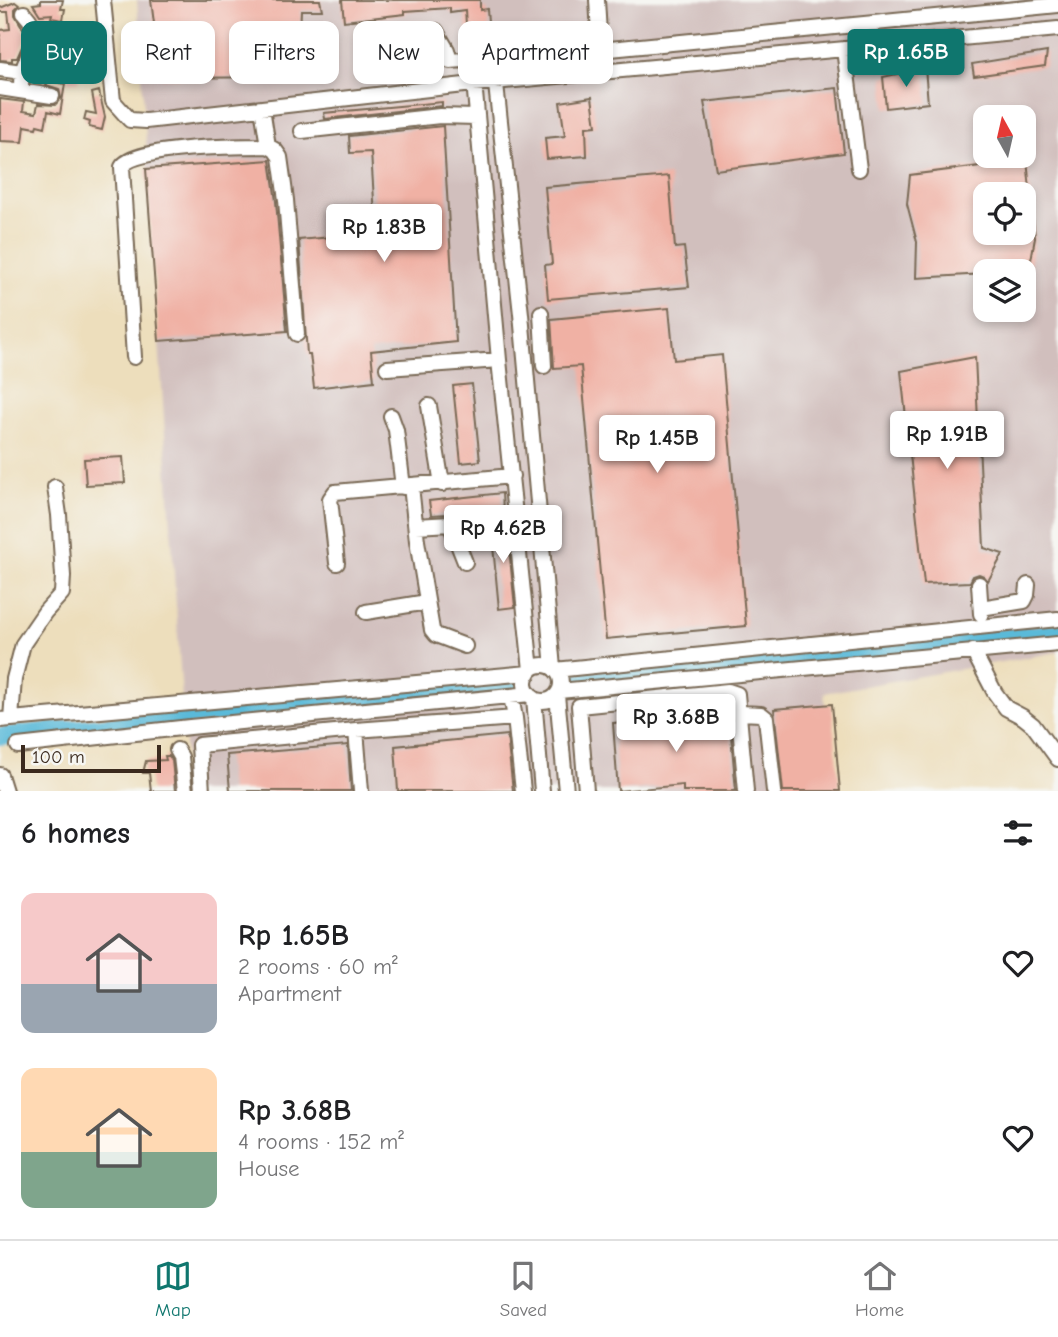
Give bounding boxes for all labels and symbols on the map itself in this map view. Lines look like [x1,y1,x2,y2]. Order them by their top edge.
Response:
pin: Rp 1.65B [834,29,978,89]
north arrow [973,105,1036,168]
pin: Rp 1.83B [312,204,456,264]
pin: Rp 1.91B [875,412,1019,471]
pin: Rp 1.45B [585,416,729,475]
pin: Rp 4.62B [431,505,575,565]
pin: Rp 3.68B [604,694,748,754]
scale bar [21,742,161,774]

